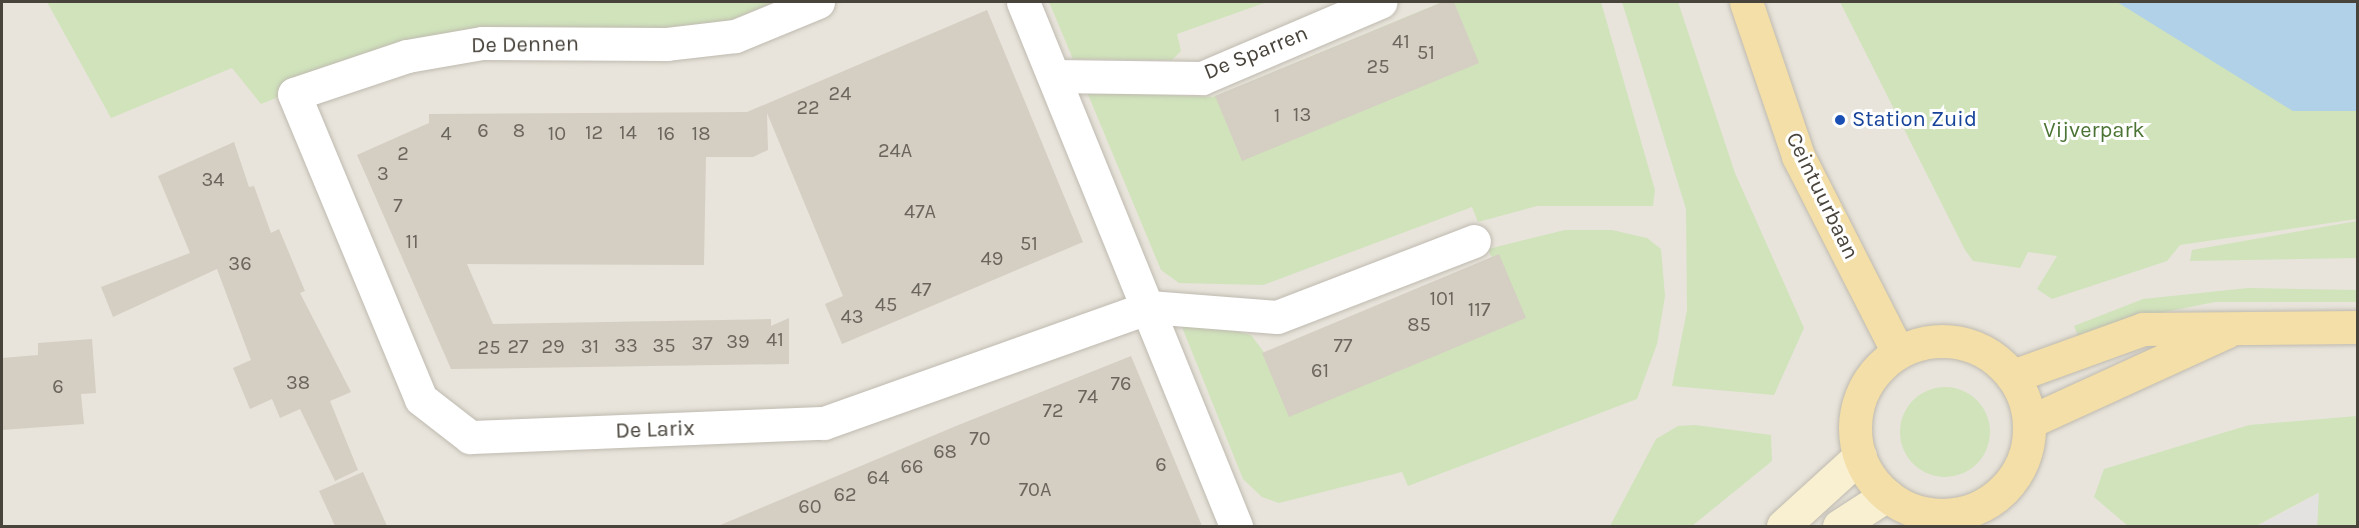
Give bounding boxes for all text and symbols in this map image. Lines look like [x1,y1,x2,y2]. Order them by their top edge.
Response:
street label: De Sparren [1200,20,1312,86]
house number: 41 [1392,29,1410,53]
street label: De Dennen [471,31,579,59]
house number: 51 [1417,40,1435,64]
house number: 25 [1367,54,1389,78]
house number: 24 [829,81,851,105]
house number: 22 [796,95,820,119]
house number: 13 [1293,102,1311,126]
house number: 1 [1274,103,1280,127]
place label: Station Zuid [1852,107,1977,133]
marker: Station Zuid [1833,113,1847,127]
house number: 6 [477,118,489,142]
house number: 8 [513,118,525,142]
park label: Vijverpark [2043,118,2145,144]
house number: 12 [585,120,603,144]
house number: 14 [619,120,637,144]
house number: 4 [440,121,452,145]
house number: 10 [548,121,566,145]
house number: 16 [657,121,675,145]
house number: 18 [692,121,710,145]
street label: Ceintuurbaan [1780,128,1864,264]
house number: 24A [878,138,912,162]
house number: 2 [397,141,409,165]
house number: 3 [377,161,389,185]
house number: 34 [202,167,224,191]
house number: 7 [393,193,403,217]
house number: 47A [904,199,936,223]
house number: 11 [405,229,419,253]
house number: 51 [1020,231,1038,255]
house number: 49 [981,246,1003,270]
house number: 36 [228,251,252,275]
house number: 47 [911,277,931,301]
house number: 101 [1429,286,1455,310]
house number: 45 [875,292,897,316]
house number: 117 [1468,297,1490,321]
house number: 43 [841,304,863,328]
house number: 85 [1407,312,1431,336]
house number: 41 [766,327,784,351]
house number: 39 [726,329,750,353]
house number: 37 [691,331,713,355]
house number: 33 [614,333,638,357]
house number: 35 [652,333,676,357]
house number: 77 [1334,333,1352,357]
house number: 27 [508,334,528,358]
house number: 29 [541,334,565,358]
house number: 31 [581,334,599,358]
house number: 25 [478,335,500,359]
house number: 61 [1311,358,1329,382]
house number: 38 [286,370,310,394]
house number: 76 [1111,371,1131,395]
house number: 6 [52,374,64,398]
house number: 74 [1078,384,1098,408]
house number: 72 [1043,398,1063,422]
street label: De Larix [615,415,695,445]
house number: 70 [969,426,991,450]
house number: 68 [933,439,957,463]
house number: 6 [1155,452,1167,476]
house number: 66 [901,454,923,478]
house number: 64 [867,465,889,489]
house number: 70A [1019,477,1051,501]
house number: 62 [833,482,857,506]
house number: 60 [798,494,822,518]

